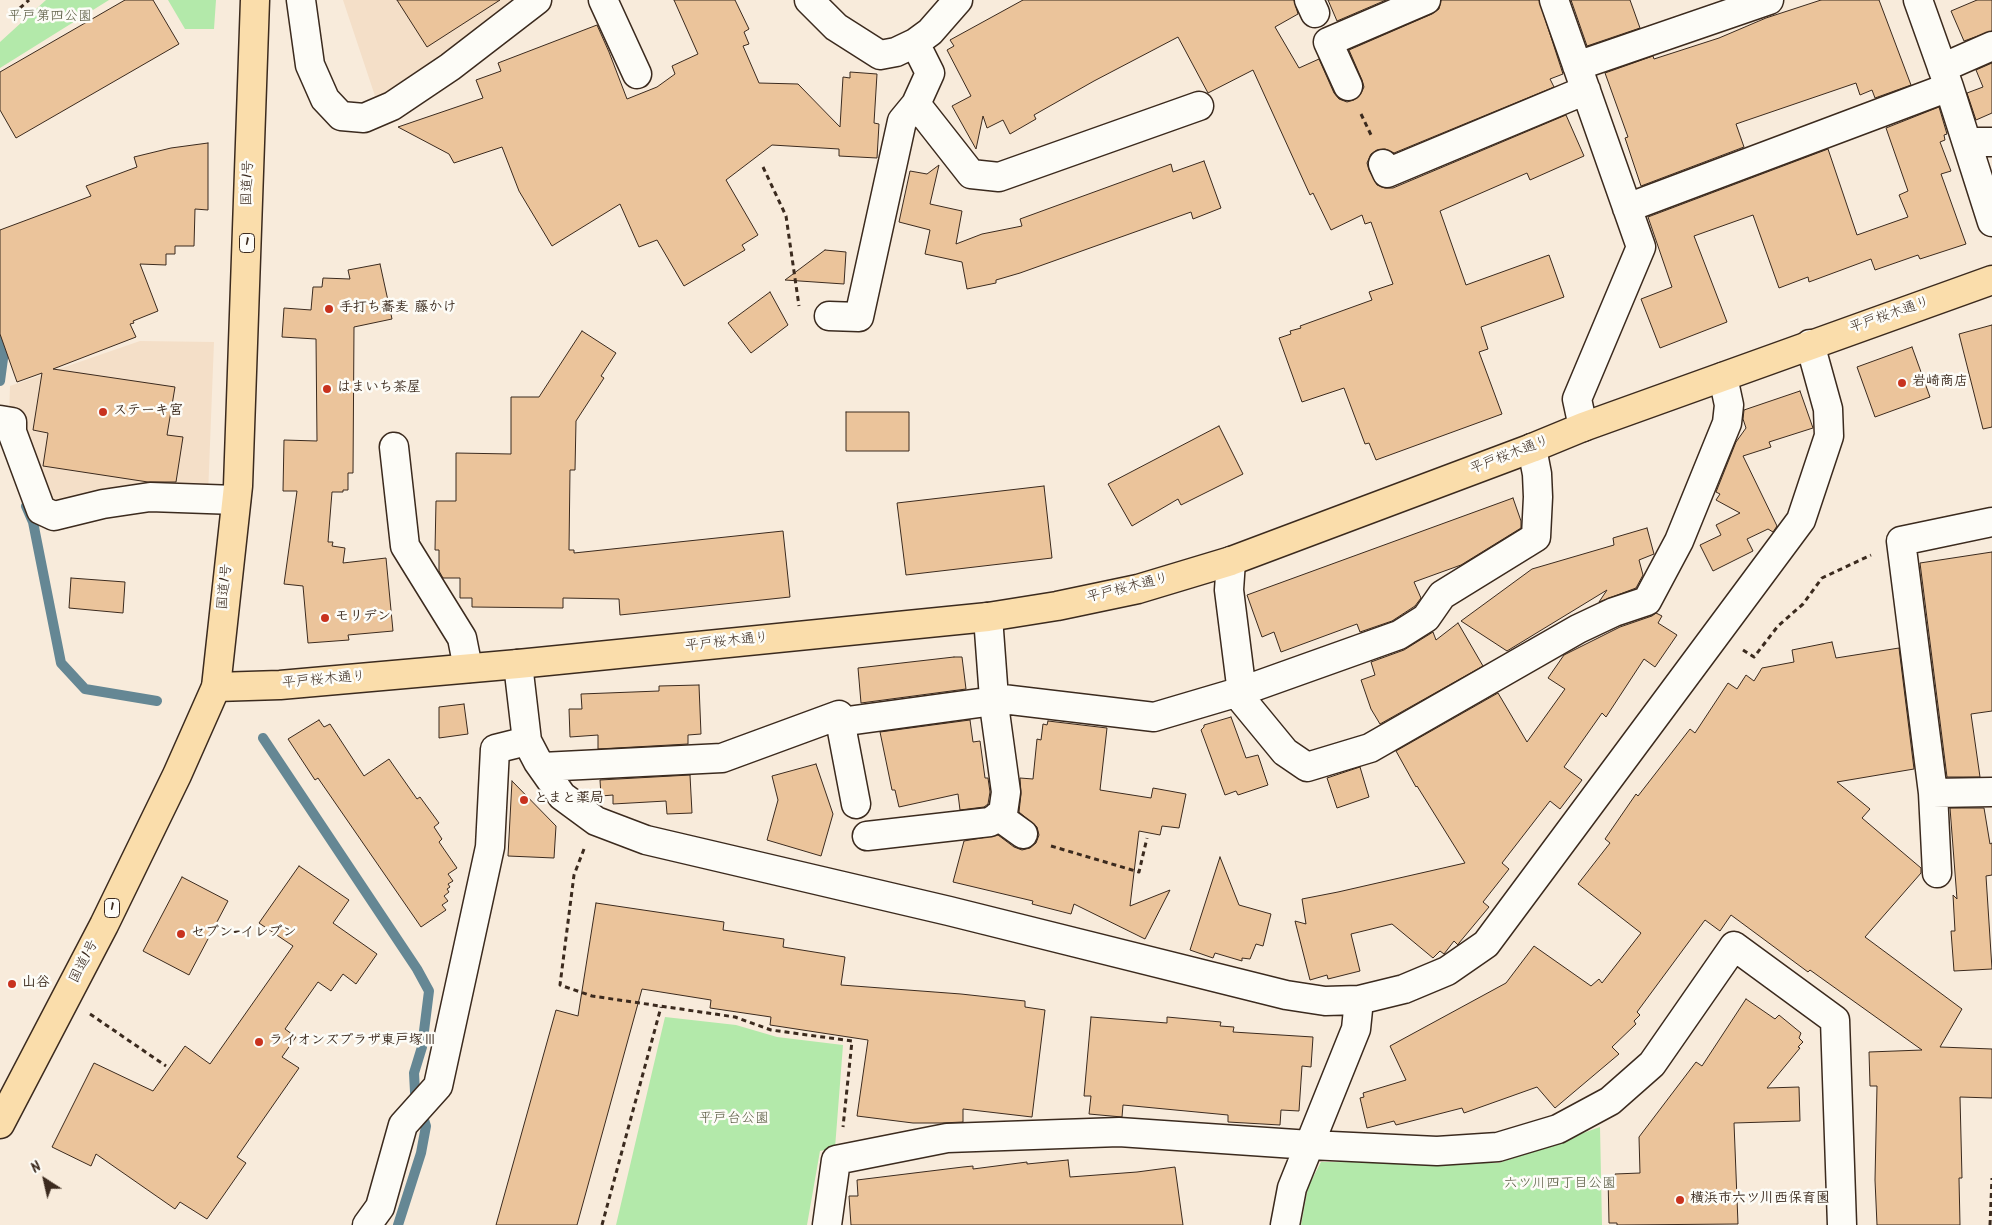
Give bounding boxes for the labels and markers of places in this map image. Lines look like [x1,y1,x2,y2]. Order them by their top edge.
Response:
place label: 手打ち蕎麦 藤かけ [339,301,456,317]
marker: 手打ち蕎麦 藤かけ [323,303,335,315]
place label: 岩崎商店 [1912,375,1968,391]
marker: 岩崎商店 [1896,377,1908,389]
place label: はまいち茶屋 [337,381,421,397]
marker: はまいち茶屋 [321,383,333,395]
place label: ステーキ宮 [113,404,183,420]
marker: ステーキ宮 [97,406,109,418]
place label: モリデン [335,610,391,626]
marker: モリデン [319,612,331,624]
place label: とまと薬局 [534,792,604,808]
marker: とまと薬局 [518,794,530,806]
place label: セブン-イレブン [191,926,296,942]
marker: セブン-イレブン [175,928,187,940]
place label: 山谷 [22,976,50,992]
marker: 山谷 [6,978,18,990]
place label: ライオンズプラザ東戸塚Ⅲ [269,1034,437,1050]
marker: ライオンズプラザ東戸塚Ⅲ [253,1036,265,1048]
place label: 横浜市六ツ川西保育園 [1690,1192,1830,1208]
marker: 横浜市六ツ川西保育園 [1674,1194,1686,1206]

